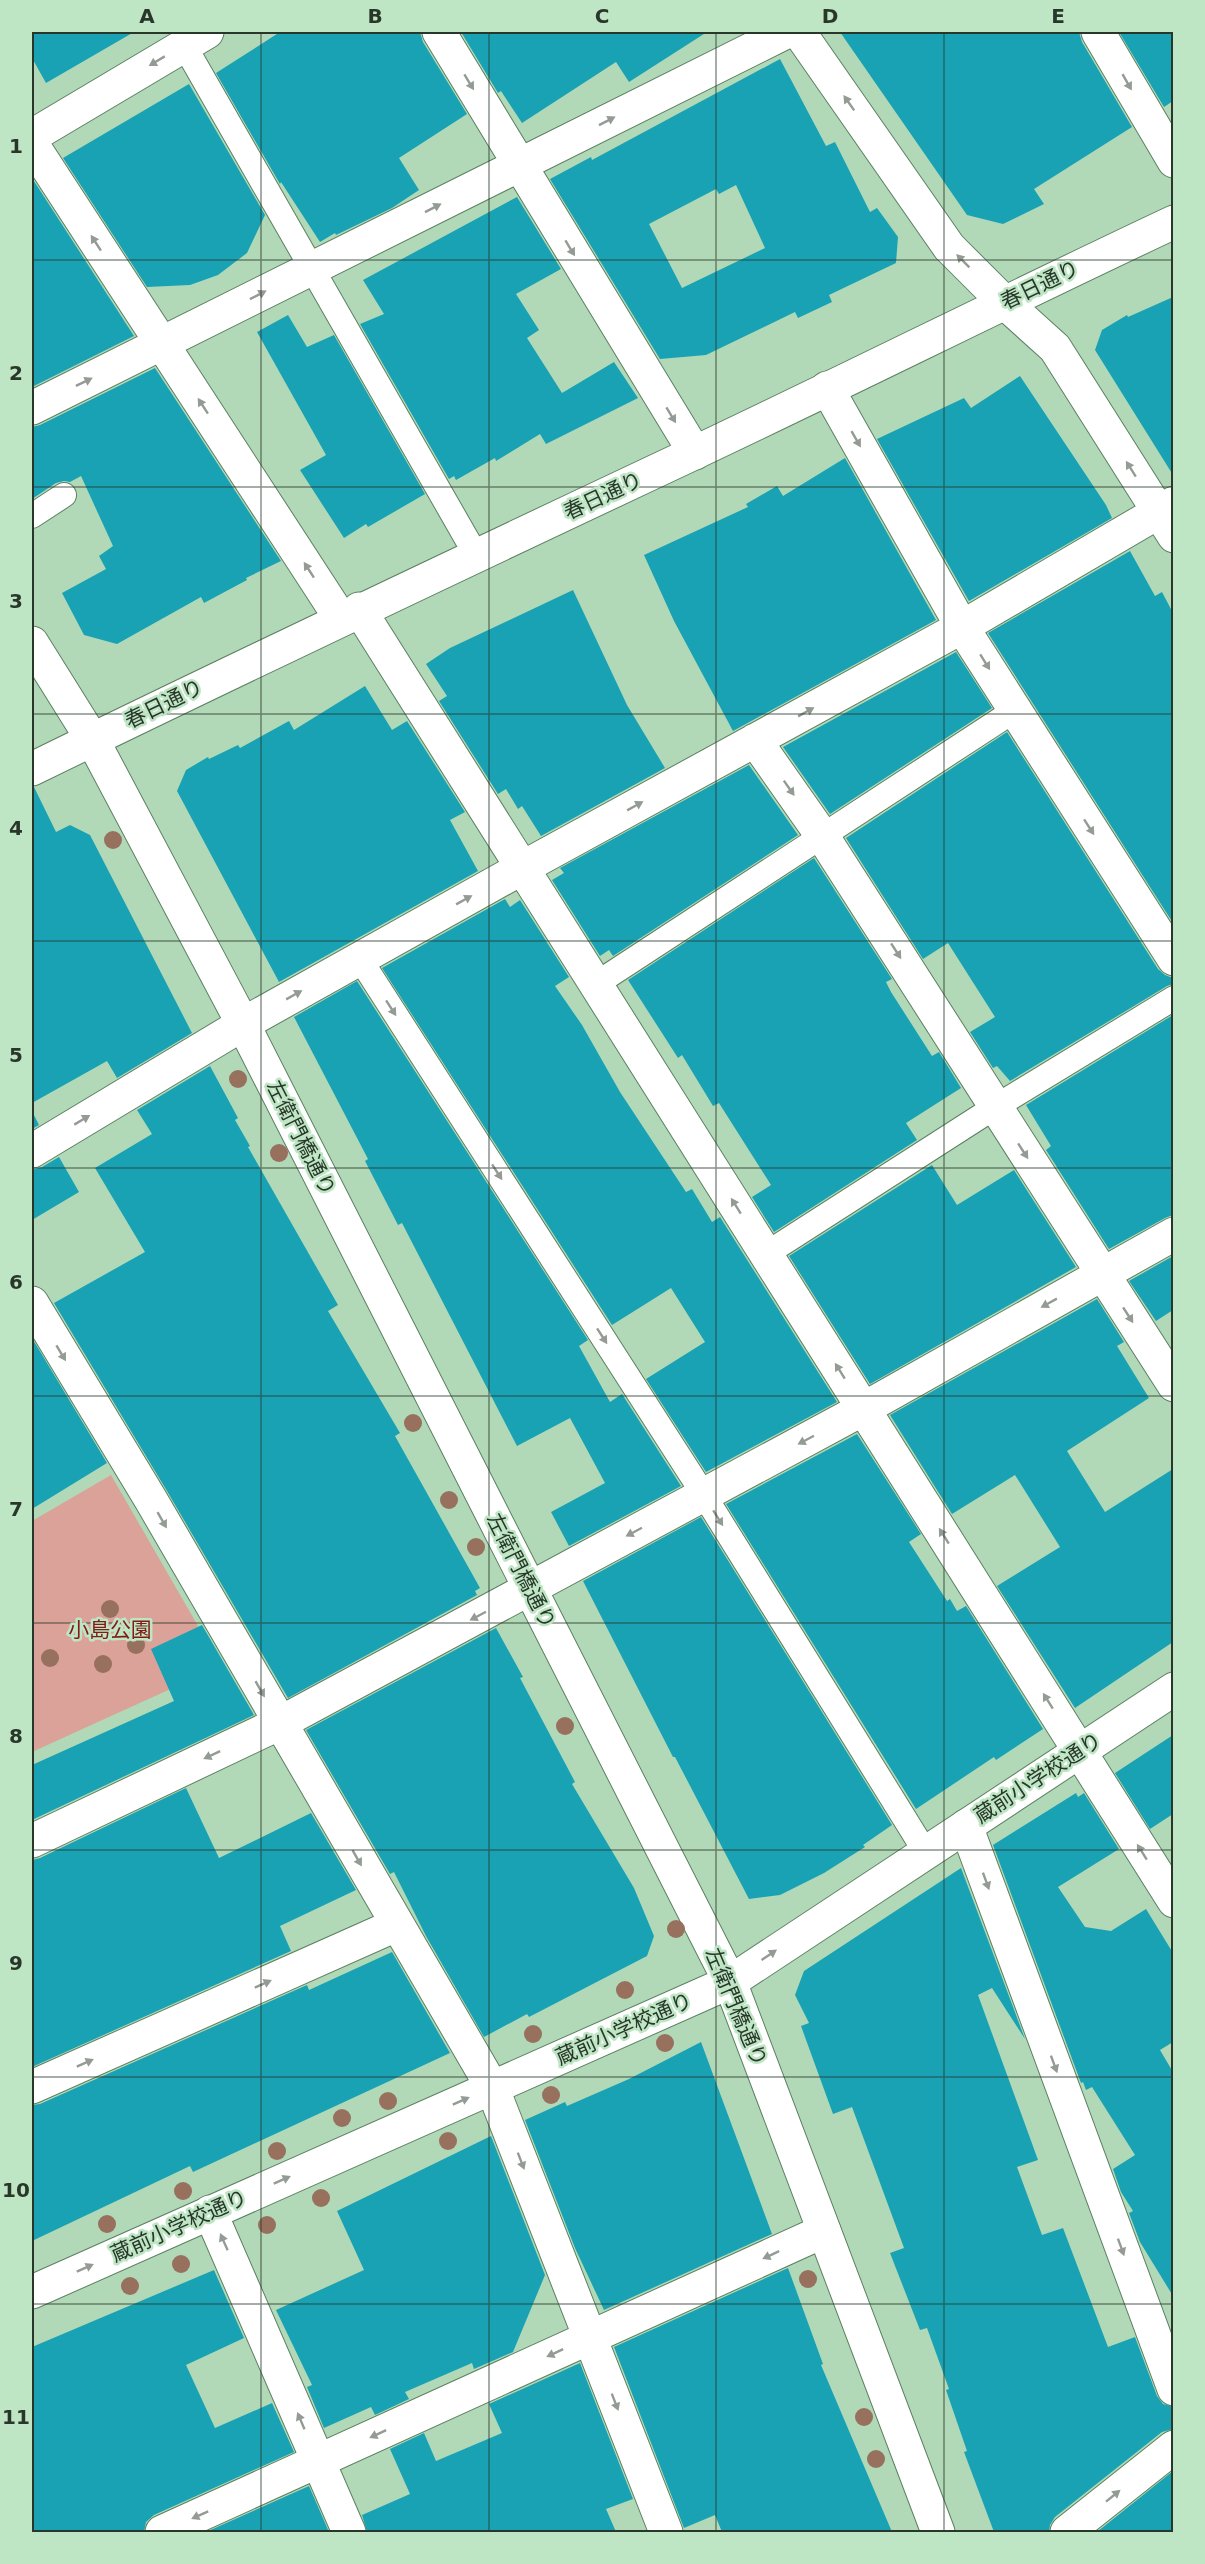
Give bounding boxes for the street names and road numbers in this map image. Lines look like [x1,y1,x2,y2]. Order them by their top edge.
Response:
street label: 春日通り [997,256,1083,314]
street label: 春日通り [560,467,646,525]
street label: 春日通り [121,675,207,733]
street label: 左衛門橋通り [262,1076,340,1200]
street label: 左衛門橋通り [482,1509,560,1633]
street label: 蔵前小学校通り [970,1728,1106,1828]
street label: 左衛門橋通り [700,1944,772,2070]
street label: 蔵前小学校通り [552,1988,696,2070]
street label: 蔵前小学校通り [107,2185,251,2267]

